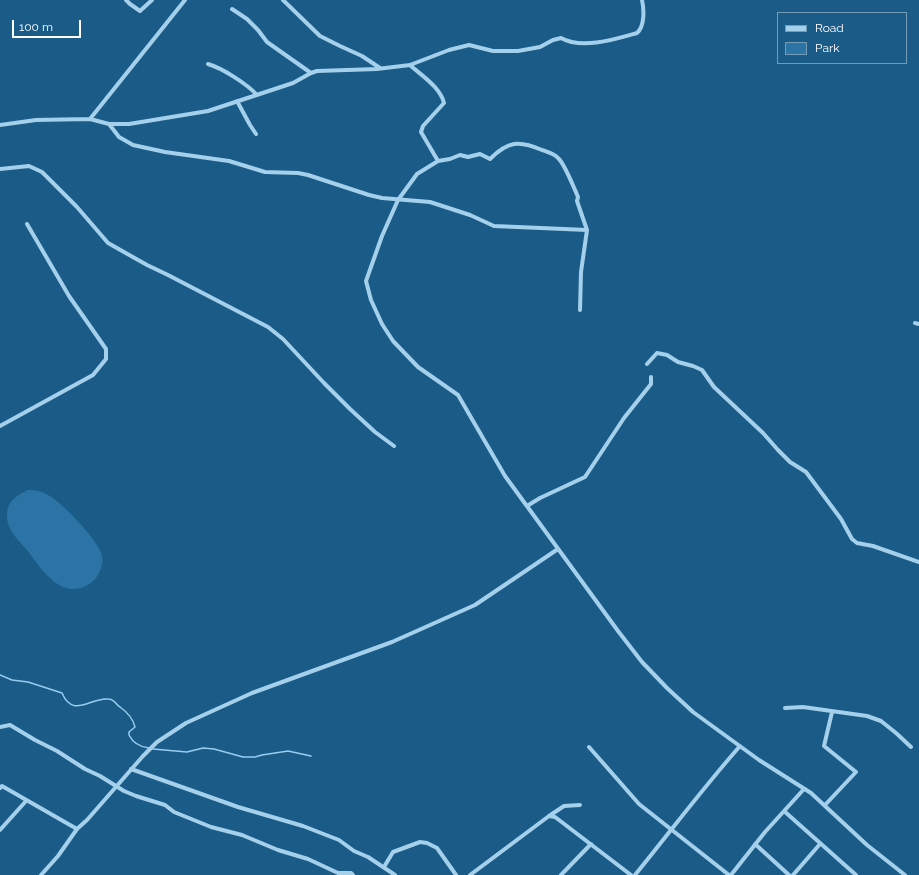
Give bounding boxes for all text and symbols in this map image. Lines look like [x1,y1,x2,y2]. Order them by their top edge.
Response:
scale bar [14,12,83,38]
legend [777,12,907,64]
text: 100 m [19,20,53,34]
text: Road [815,21,844,35]
text: Park [815,41,840,55]

